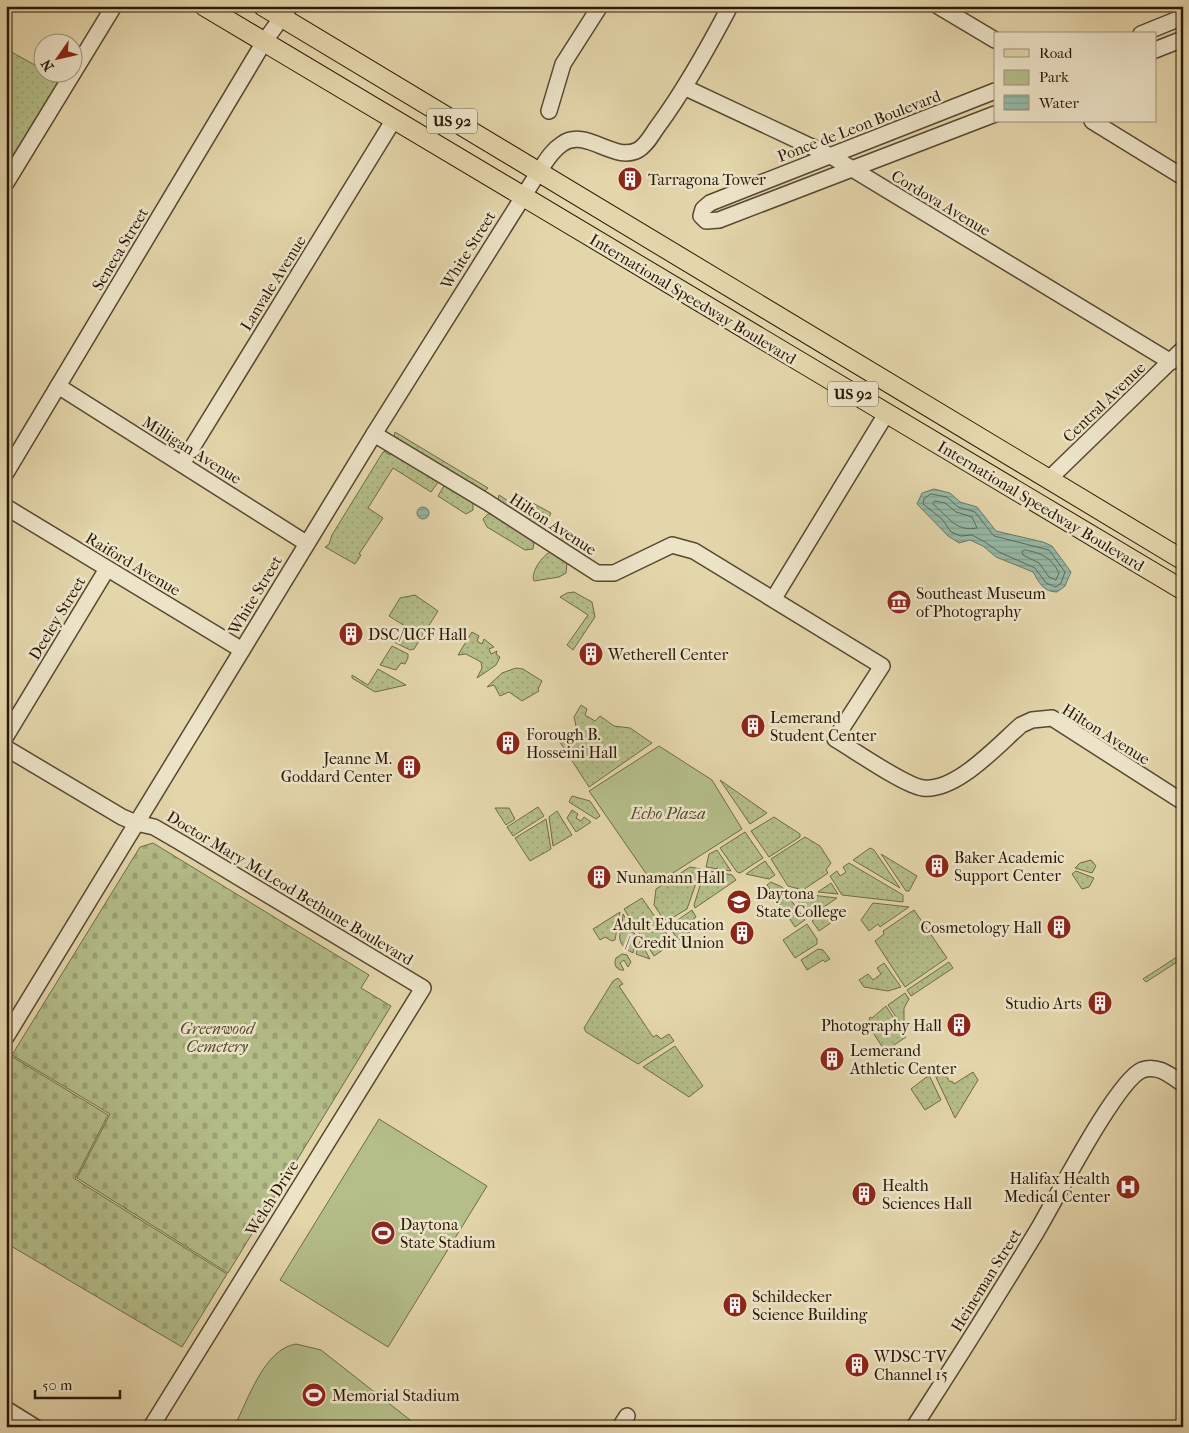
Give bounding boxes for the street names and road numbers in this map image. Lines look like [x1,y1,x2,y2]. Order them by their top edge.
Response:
street label: Ponce de Leon Boulevard [775,86,944,166]
road number: US 92 [427,108,477,134]
street label: Cordova Avenue [888,166,994,240]
street label: Seneca Street [88,204,152,294]
street label: White Street [436,207,500,293]
street label: International Speedway Boulevard [586,230,800,368]
street label: Lanvale Avenue [236,232,310,334]
street label: Central Avenue [1059,358,1149,446]
road number: US 92 [828,382,878,406]
street label: Milligan Avenue [139,412,245,488]
street label: International Speedway Boulevard [934,437,1148,575]
street label: Hilton Avenue [506,489,600,559]
street label: Raiford Avenue [82,528,184,600]
street label: White Street [224,552,286,639]
street label: Deeley Street [25,573,90,663]
street label: Hilton Avenue [1059,700,1153,769]
street label: Doctor Mary McLeod Bethune Boulevard [163,807,417,969]
street label: Welch Drive [241,1157,303,1240]
street label: Heineman Street [947,1225,1025,1335]

